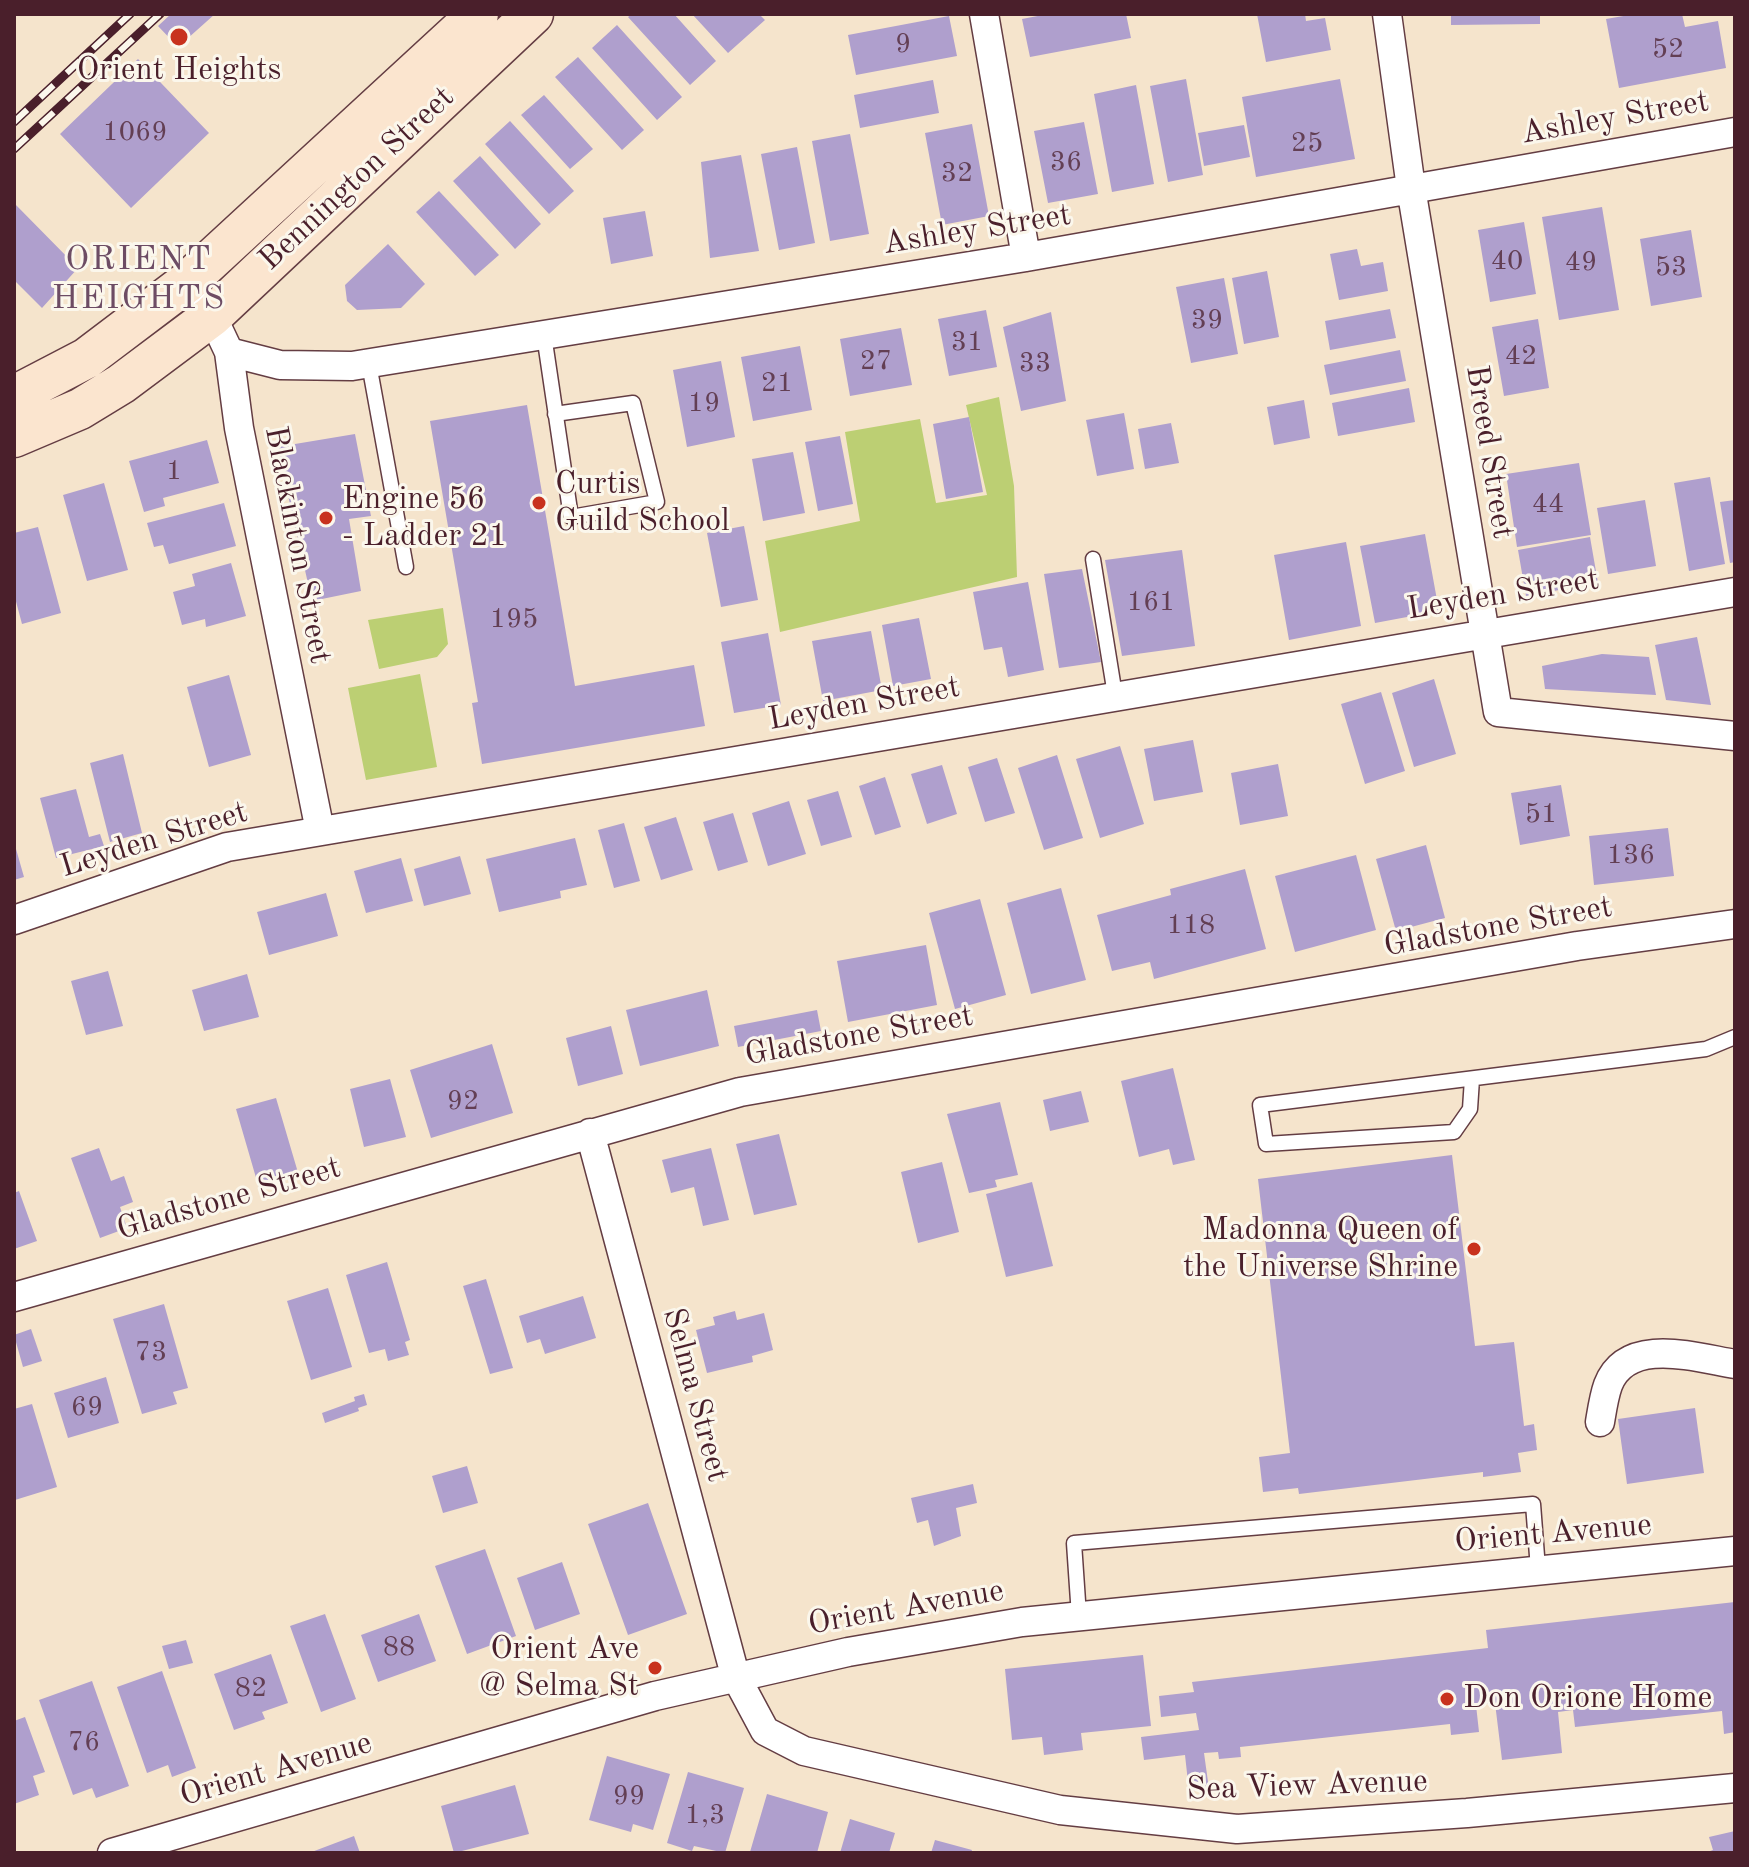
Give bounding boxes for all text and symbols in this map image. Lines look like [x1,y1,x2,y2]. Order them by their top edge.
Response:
marker: Orient Heights [168,26,190,48]
house number: 9 [895,28,911,62]
house number: 52 [1652,33,1684,67]
place label: Orient Heights [77,52,281,90]
street label: Bennington Street [252,79,462,279]
street label: Ashley Street [1518,83,1712,153]
house number: 1069 [103,116,167,150]
house number: 25 [1291,127,1323,161]
house number: 36 [1050,146,1082,180]
house number: 32 [941,157,973,191]
street label: Ashley Street [880,196,1074,264]
district label: ORIENT HEIGHTS [52,240,226,320]
house number: 40 [1491,245,1523,279]
house number: 49 [1565,246,1597,280]
house number: 53 [1655,251,1687,285]
house number: 39 [1191,304,1223,338]
house number: 31 [951,326,983,360]
house number: 42 [1505,340,1537,374]
house number: 27 [860,345,892,379]
house number: 33 [1019,347,1051,381]
street label: Breed Street [1456,363,1522,541]
house number: 21 [761,367,793,401]
house number: 19 [688,387,720,421]
street label: Blackinton Street [255,423,339,667]
house number: 1 [166,455,182,489]
place label: Curtis Guild School [555,466,730,541]
place label: Engine 56 - Ladder 21 [342,481,507,556]
house number: 44 [1532,488,1564,522]
marker: Curtis Guild School [530,494,548,512]
marker: Engine 56 - Ladder 21 [317,509,335,527]
street label: Leyden Street [1404,561,1602,629]
house number: 161 [1127,586,1175,620]
house number: 195 [490,603,538,637]
street label: Leyden Street [765,668,963,740]
street label: Leyden Street [56,793,252,887]
house number: 51 [1525,798,1557,832]
house number: 136 [1607,839,1655,873]
street label: Gladstone Street [1381,888,1615,966]
house number: 118 [1167,909,1215,943]
street label: Gladstone Street [742,997,976,1075]
house number: 92 [447,1085,479,1119]
street label: Gladstone Street [113,1149,345,1249]
place label: Madonna Queen of the Universe Shrine [1183,1212,1458,1287]
marker: Madonna Queen of the Universe Shrine [1465,1240,1483,1258]
street label: Selma Street [653,1304,737,1486]
house number: 73 [135,1336,167,1370]
house number: 69 [71,1391,103,1425]
street label: Orient Avenue [1453,1506,1653,1562]
street label: Orient Avenue [805,1572,1007,1644]
house number: 88 [383,1631,415,1665]
place label: Orient Ave @ Selma St [479,1631,639,1706]
marker: Orient Ave @ Selma St [646,1659,664,1677]
house number: 82 [235,1672,267,1706]
place label: Don Orione Home [1463,1680,1712,1718]
marker: Don Orione Home [1438,1690,1456,1708]
street label: Orient Avenue [176,1724,376,1816]
house number: 76 [68,1726,100,1760]
street label: Sea View Avenue [1186,1763,1428,1809]
house number: 99 [613,1780,645,1814]
house number: 1,3 [685,1799,725,1833]

